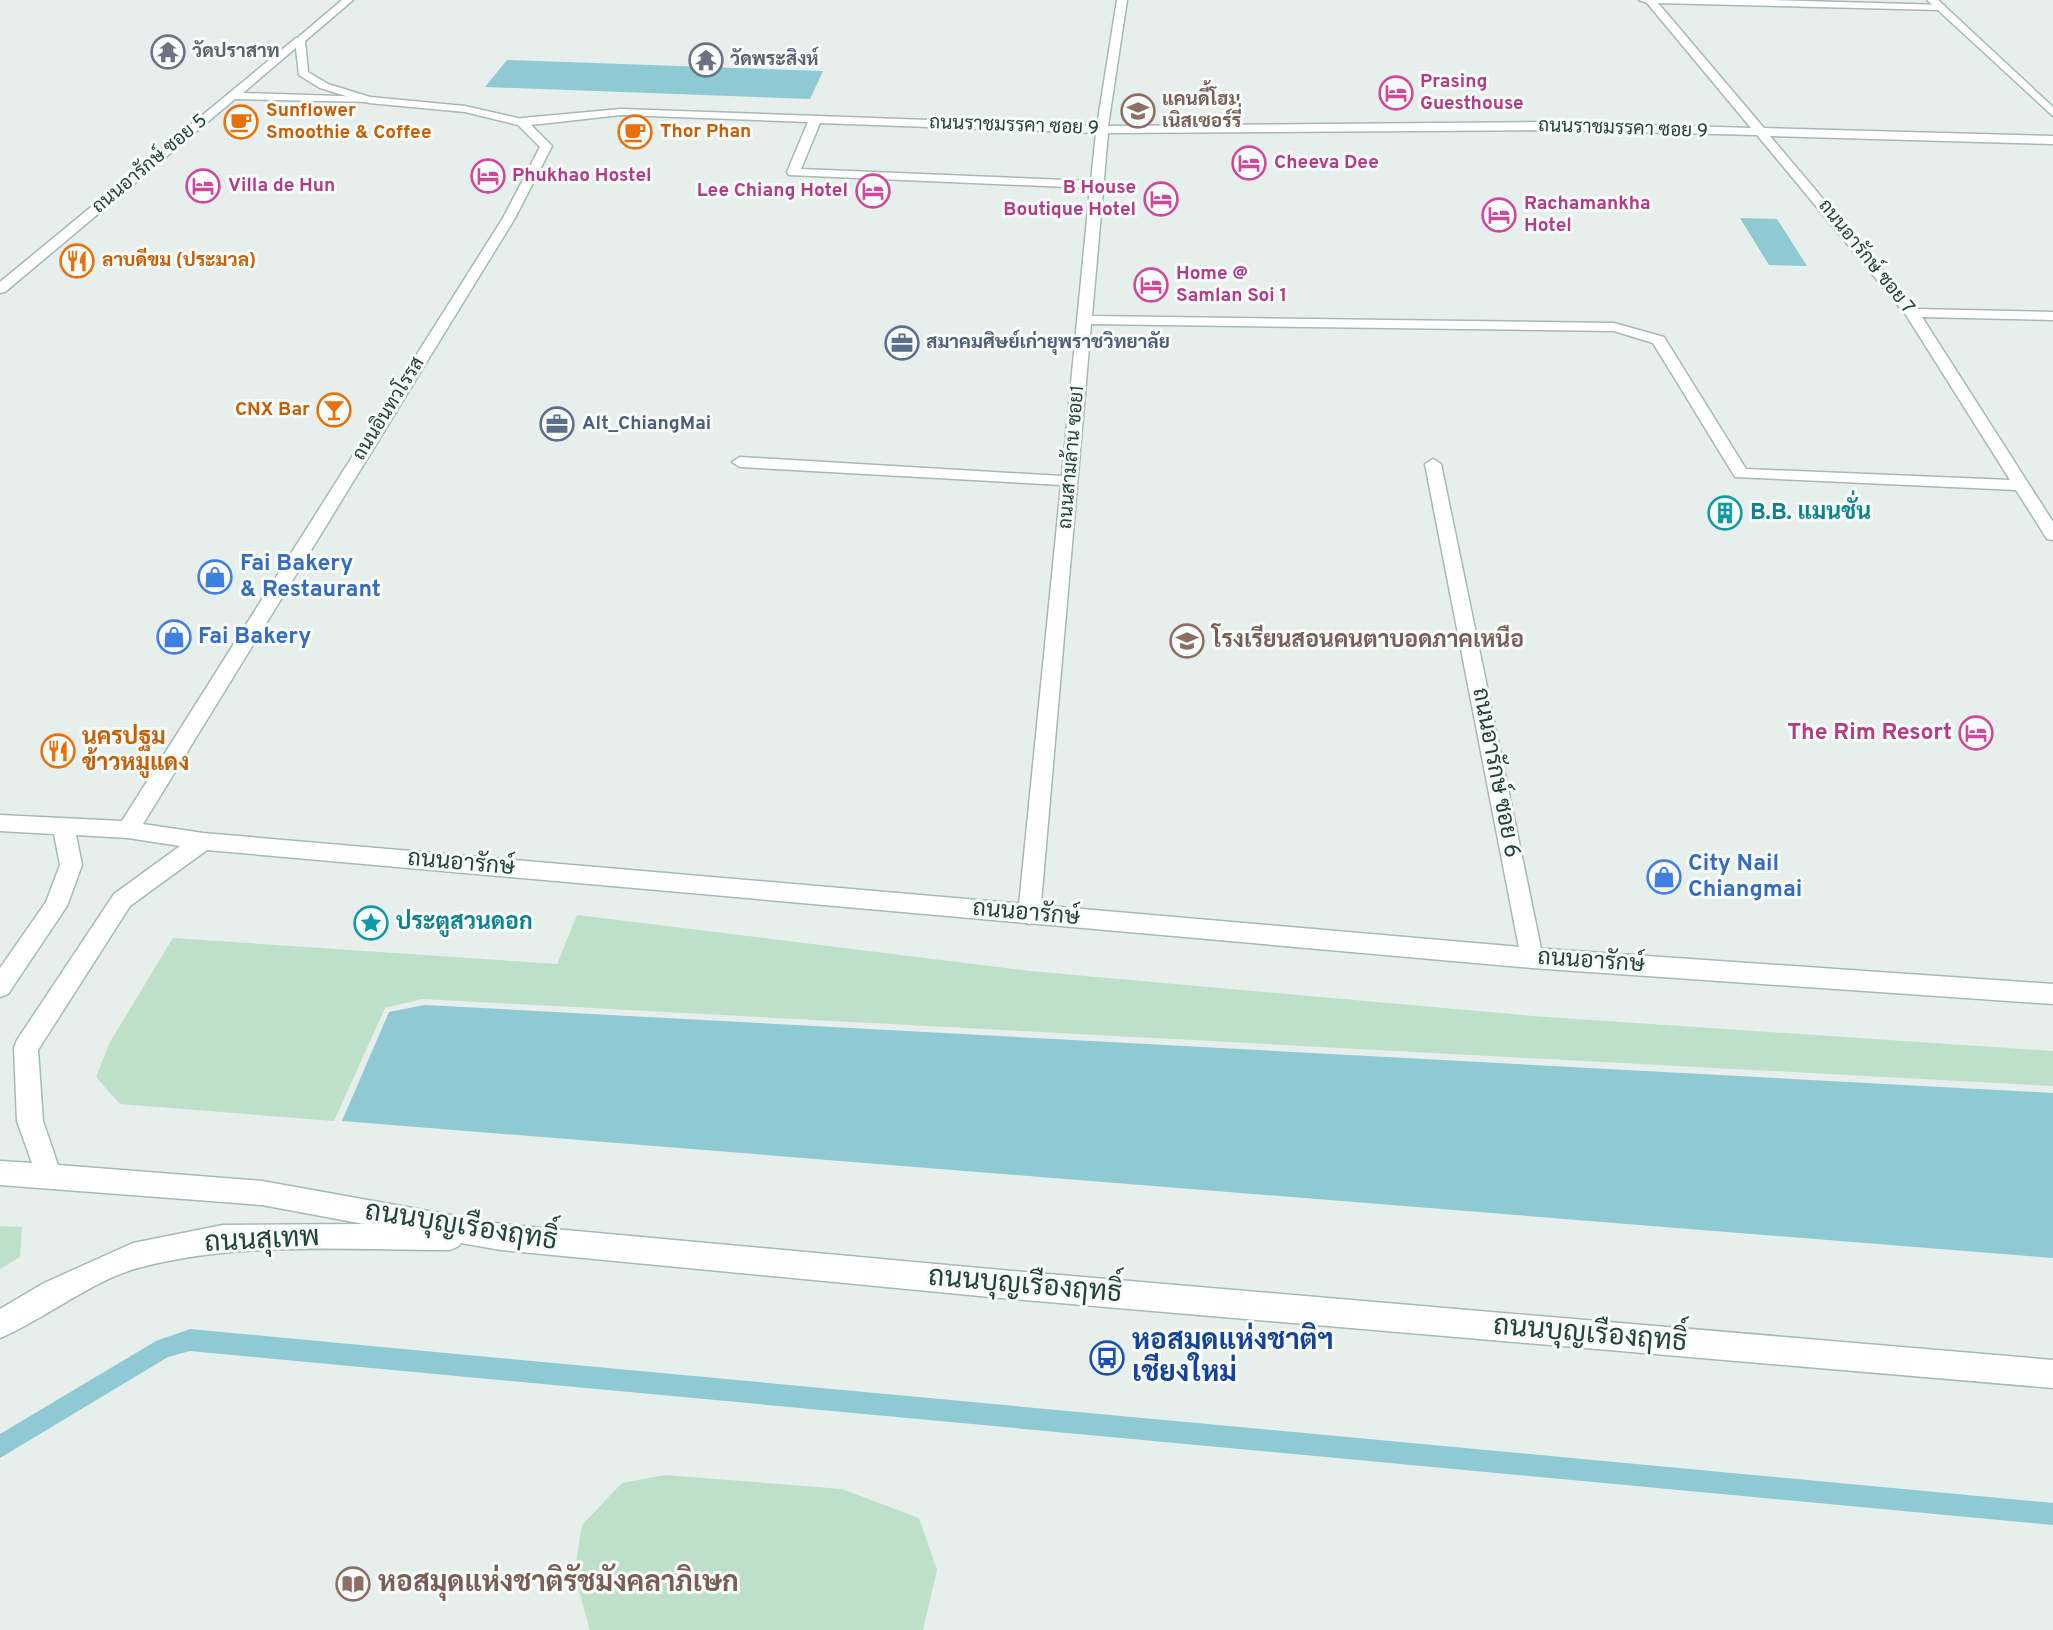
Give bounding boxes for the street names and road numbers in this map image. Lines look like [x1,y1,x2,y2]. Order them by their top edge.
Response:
street label: ถนนอารักษ์ ซอย 5 [86,107,213,219]
street label: ถนนราชมรรคา ซอย 9 [929,111,1099,141]
street label: ถนนราชมรรคา ซอย 9 [1538,114,1708,144]
street label: ถนนอารักษ์ ซอย 7 [1812,194,1921,319]
street label: ถนนอินทวโรรส [346,352,430,465]
street label: ถนนสามล้าน ซอย1 [1053,384,1090,530]
street label: ถนนอารักษ์ ซอย 6 [1464,685,1530,861]
street label: ถนนอารักษ์ [406,841,516,883]
street label: ถนนอารักษ์ [971,891,1081,933]
street label: ถนนอารักษ์ [1536,940,1646,980]
street label: ถนนบุญเรืองฤทธิ์ [362,1185,561,1260]
street label: ถนนสุเทพ [203,1220,321,1262]
street label: ถนนบุญเรืองฤทธิ์ [927,1251,1124,1312]
street label: ถนนบุญเรืองฤทธิ์ [1492,1300,1689,1361]

